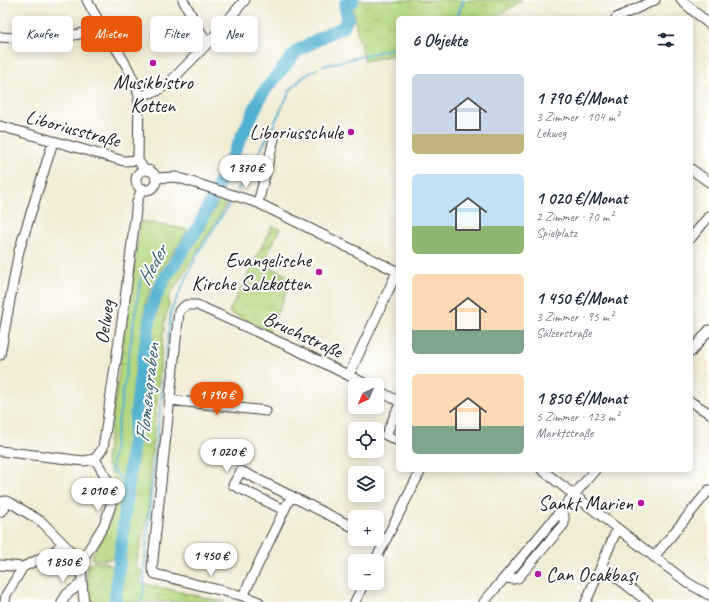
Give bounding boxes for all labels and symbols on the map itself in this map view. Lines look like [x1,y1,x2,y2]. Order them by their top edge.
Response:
marker: Musikbistro Kotten [148,58,158,68]
place label: Musikbistro Kotten [113,70,194,118]
street label: Liboriusstraße [23,104,124,153]
place label: Liboriusschule [249,120,344,145]
marker: Liboriusschule [346,127,356,137]
pin: 1 370 € [209,155,283,189]
water label: Heder [130,238,175,289]
place label: Evangelische Kirche Salzkotten [192,248,312,296]
marker: Evangelische Kirche Salzkotten [314,267,324,277]
street label: Oelweg [89,297,120,346]
street label: Bruchstraße [259,305,348,364]
water label: Flomengraben [129,341,165,444]
north arrow [348,378,384,414]
pin: 1 790 € [180,382,254,416]
pin: 1 020 € [190,439,264,473]
pin: 2 010 € [61,478,135,512]
place label: Sankt Marien [538,491,634,516]
marker: Sankt Marien [636,498,646,508]
pin: 1 450 € [174,543,248,577]
pin: 1 850 € [26,549,100,583]
place label: Can Ocakbaşı [546,562,639,587]
marker: Can Ocakbaşı [533,569,543,579]

